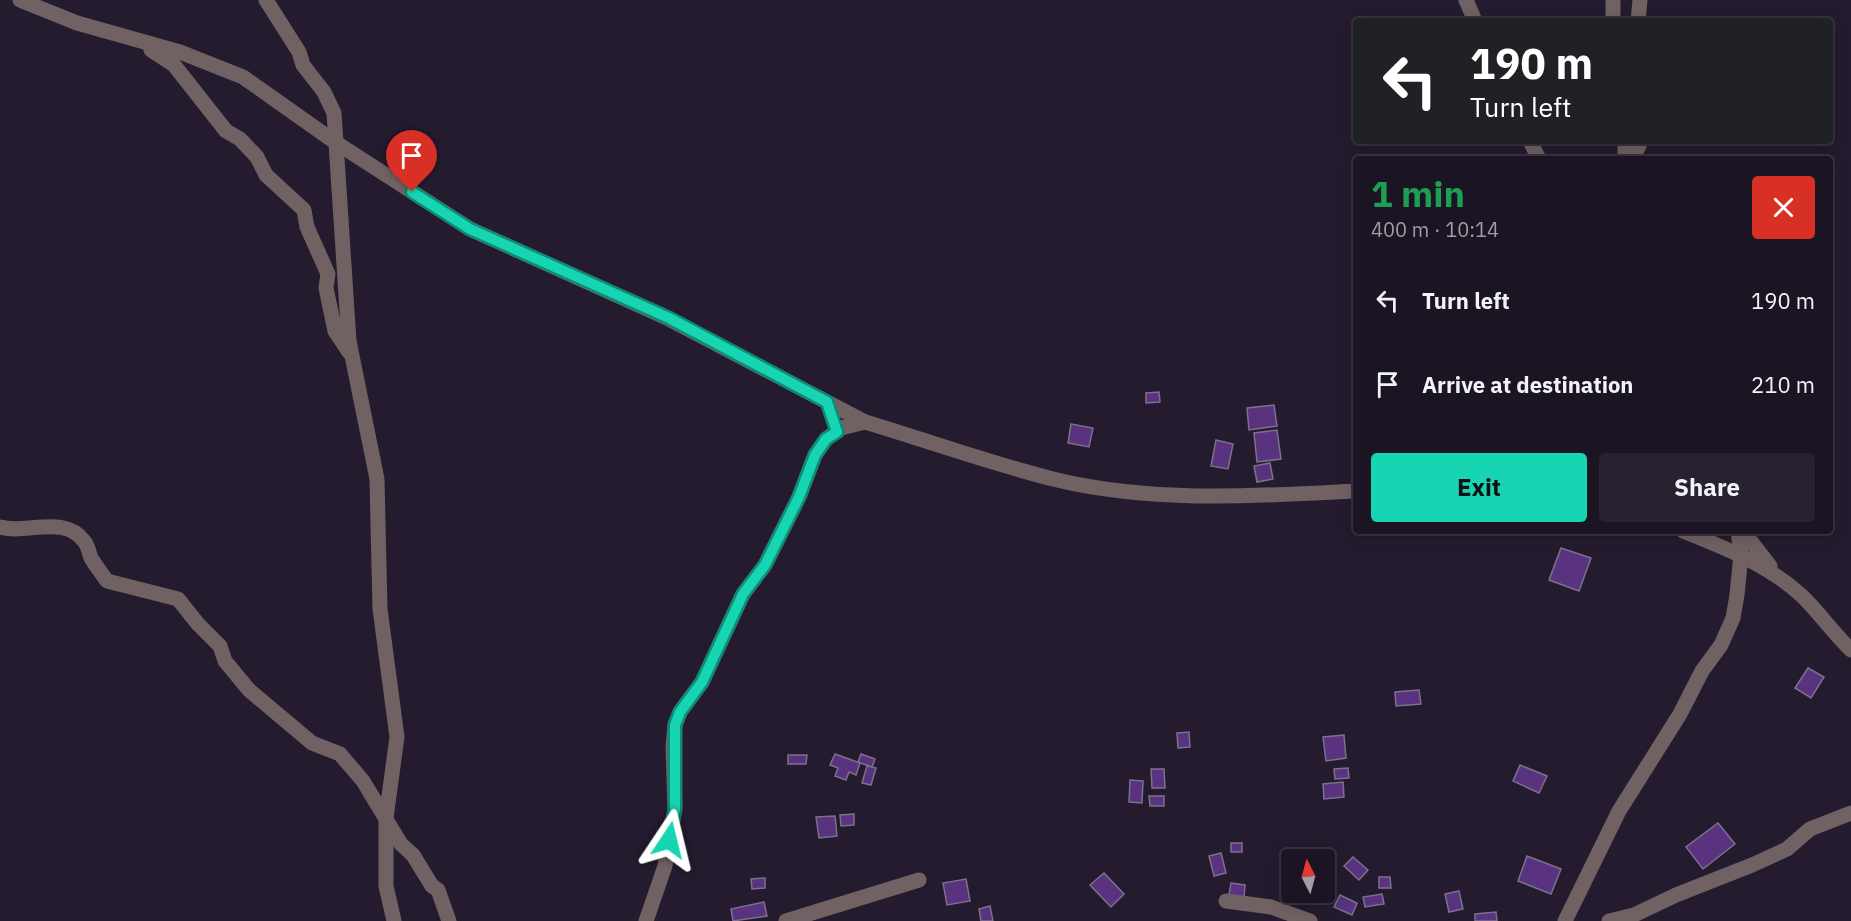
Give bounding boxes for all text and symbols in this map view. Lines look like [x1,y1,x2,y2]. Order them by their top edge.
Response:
text: 190 m [1470,36,1593,91]
icon: left [1371,42,1449,120]
text: Turn left [1470,89,1571,124]
pin [386,130,437,192]
icon: arrive [395,139,428,172]
text: 1 min [1371,170,1465,217]
button: close [1752,176,1815,239]
text: 400 m · 10:14 [1371,216,1499,243]
icon: left [1371,284,1404,317]
text: Turn left [1422,286,1510,315]
text: 190 m [1751,286,1815,315]
icon: arrive [1371,368,1404,401]
text: Arrive at destination [1422,370,1633,399]
text: 210 m [1751,370,1815,399]
button: Exit [1371,453,1587,522]
button: Share [1599,453,1815,522]
position arrow [637,808,701,872]
north arrow [1281,849,1335,903]
map controls [1281,849,1335,903]

